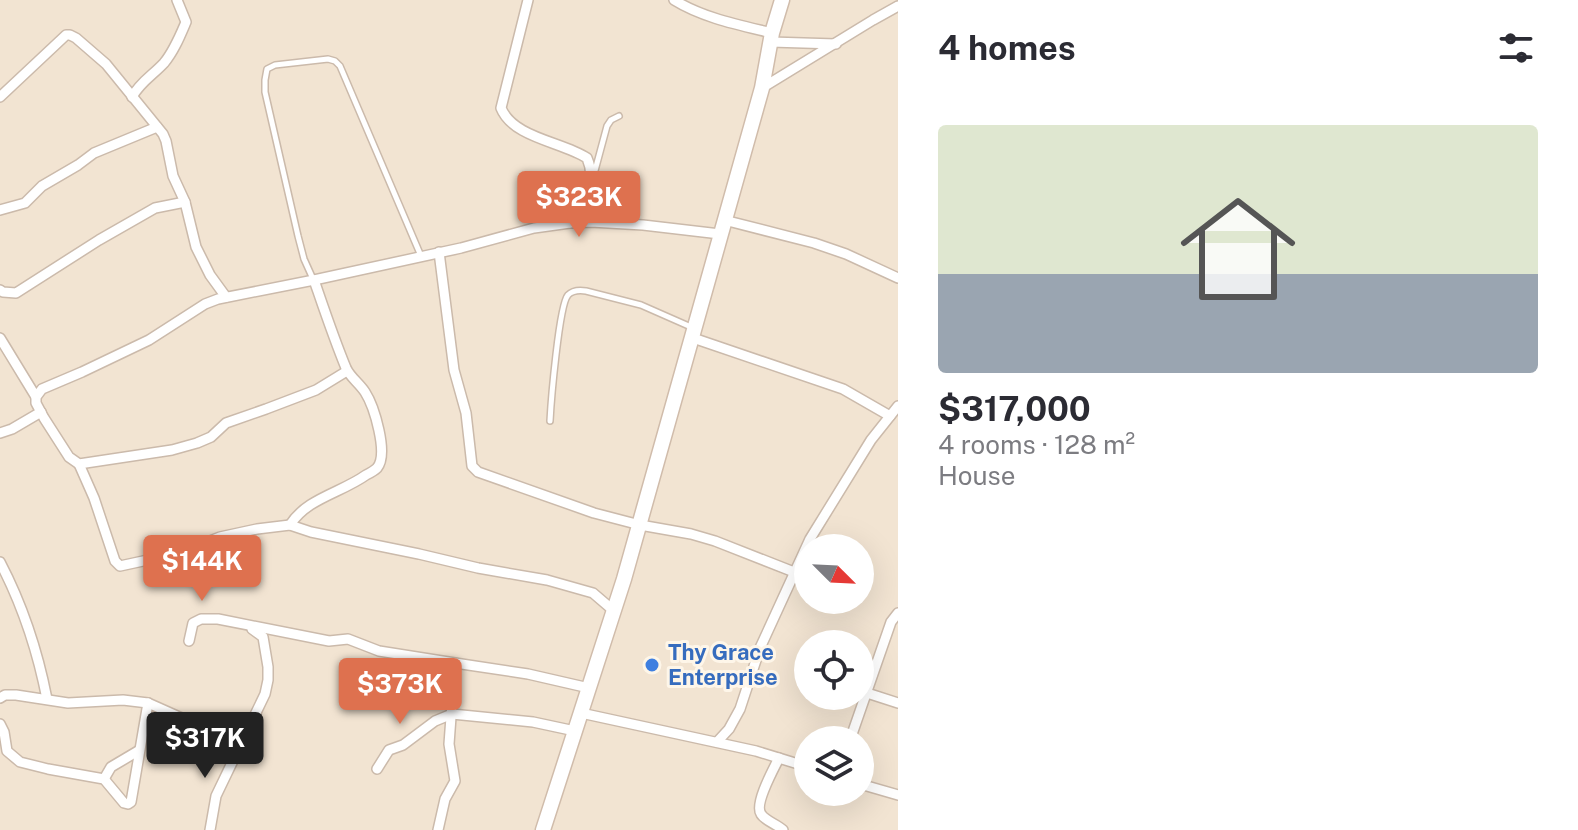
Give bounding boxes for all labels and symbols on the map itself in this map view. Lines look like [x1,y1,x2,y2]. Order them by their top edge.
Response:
pin: $323K [523,171,635,239]
north arrow [794,534,874,614]
pin: $144K [146,535,258,603]
place label: Thy Grace Enterprise [668,639,778,690]
marker: Thy Grace Enterprise [643,656,661,674]
pin: $373K [344,658,456,726]
pin: $317K [149,712,261,780]

